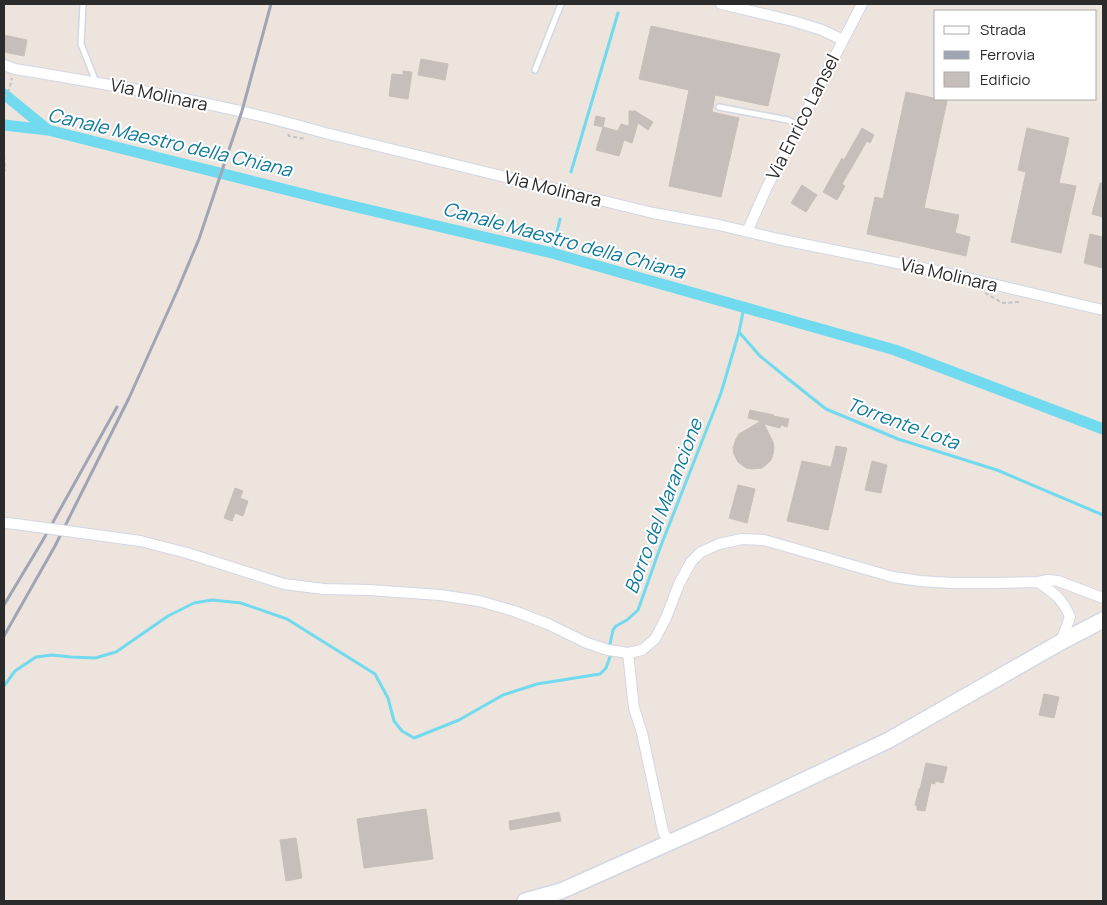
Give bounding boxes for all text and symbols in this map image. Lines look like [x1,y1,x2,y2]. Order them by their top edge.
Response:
legend [934,10,1097,100]
text: Strada [980,19,1026,40]
text: Ferrovia [980,44,1035,65]
street label: Via Enrico Lansel [760,50,844,183]
text: Edificio [980,69,1031,90]
street label: Via Molinara [108,72,210,116]
water label: Canale Maestro della Chiana [46,101,296,183]
street label: Via Molinara [502,164,604,212]
water label: Canale Maestro della Chiana [440,195,689,285]
street label: Via Molinara [898,251,1000,297]
water label: Torrente Lota [843,391,964,456]
water label: Borro del Marancione [618,413,709,597]

